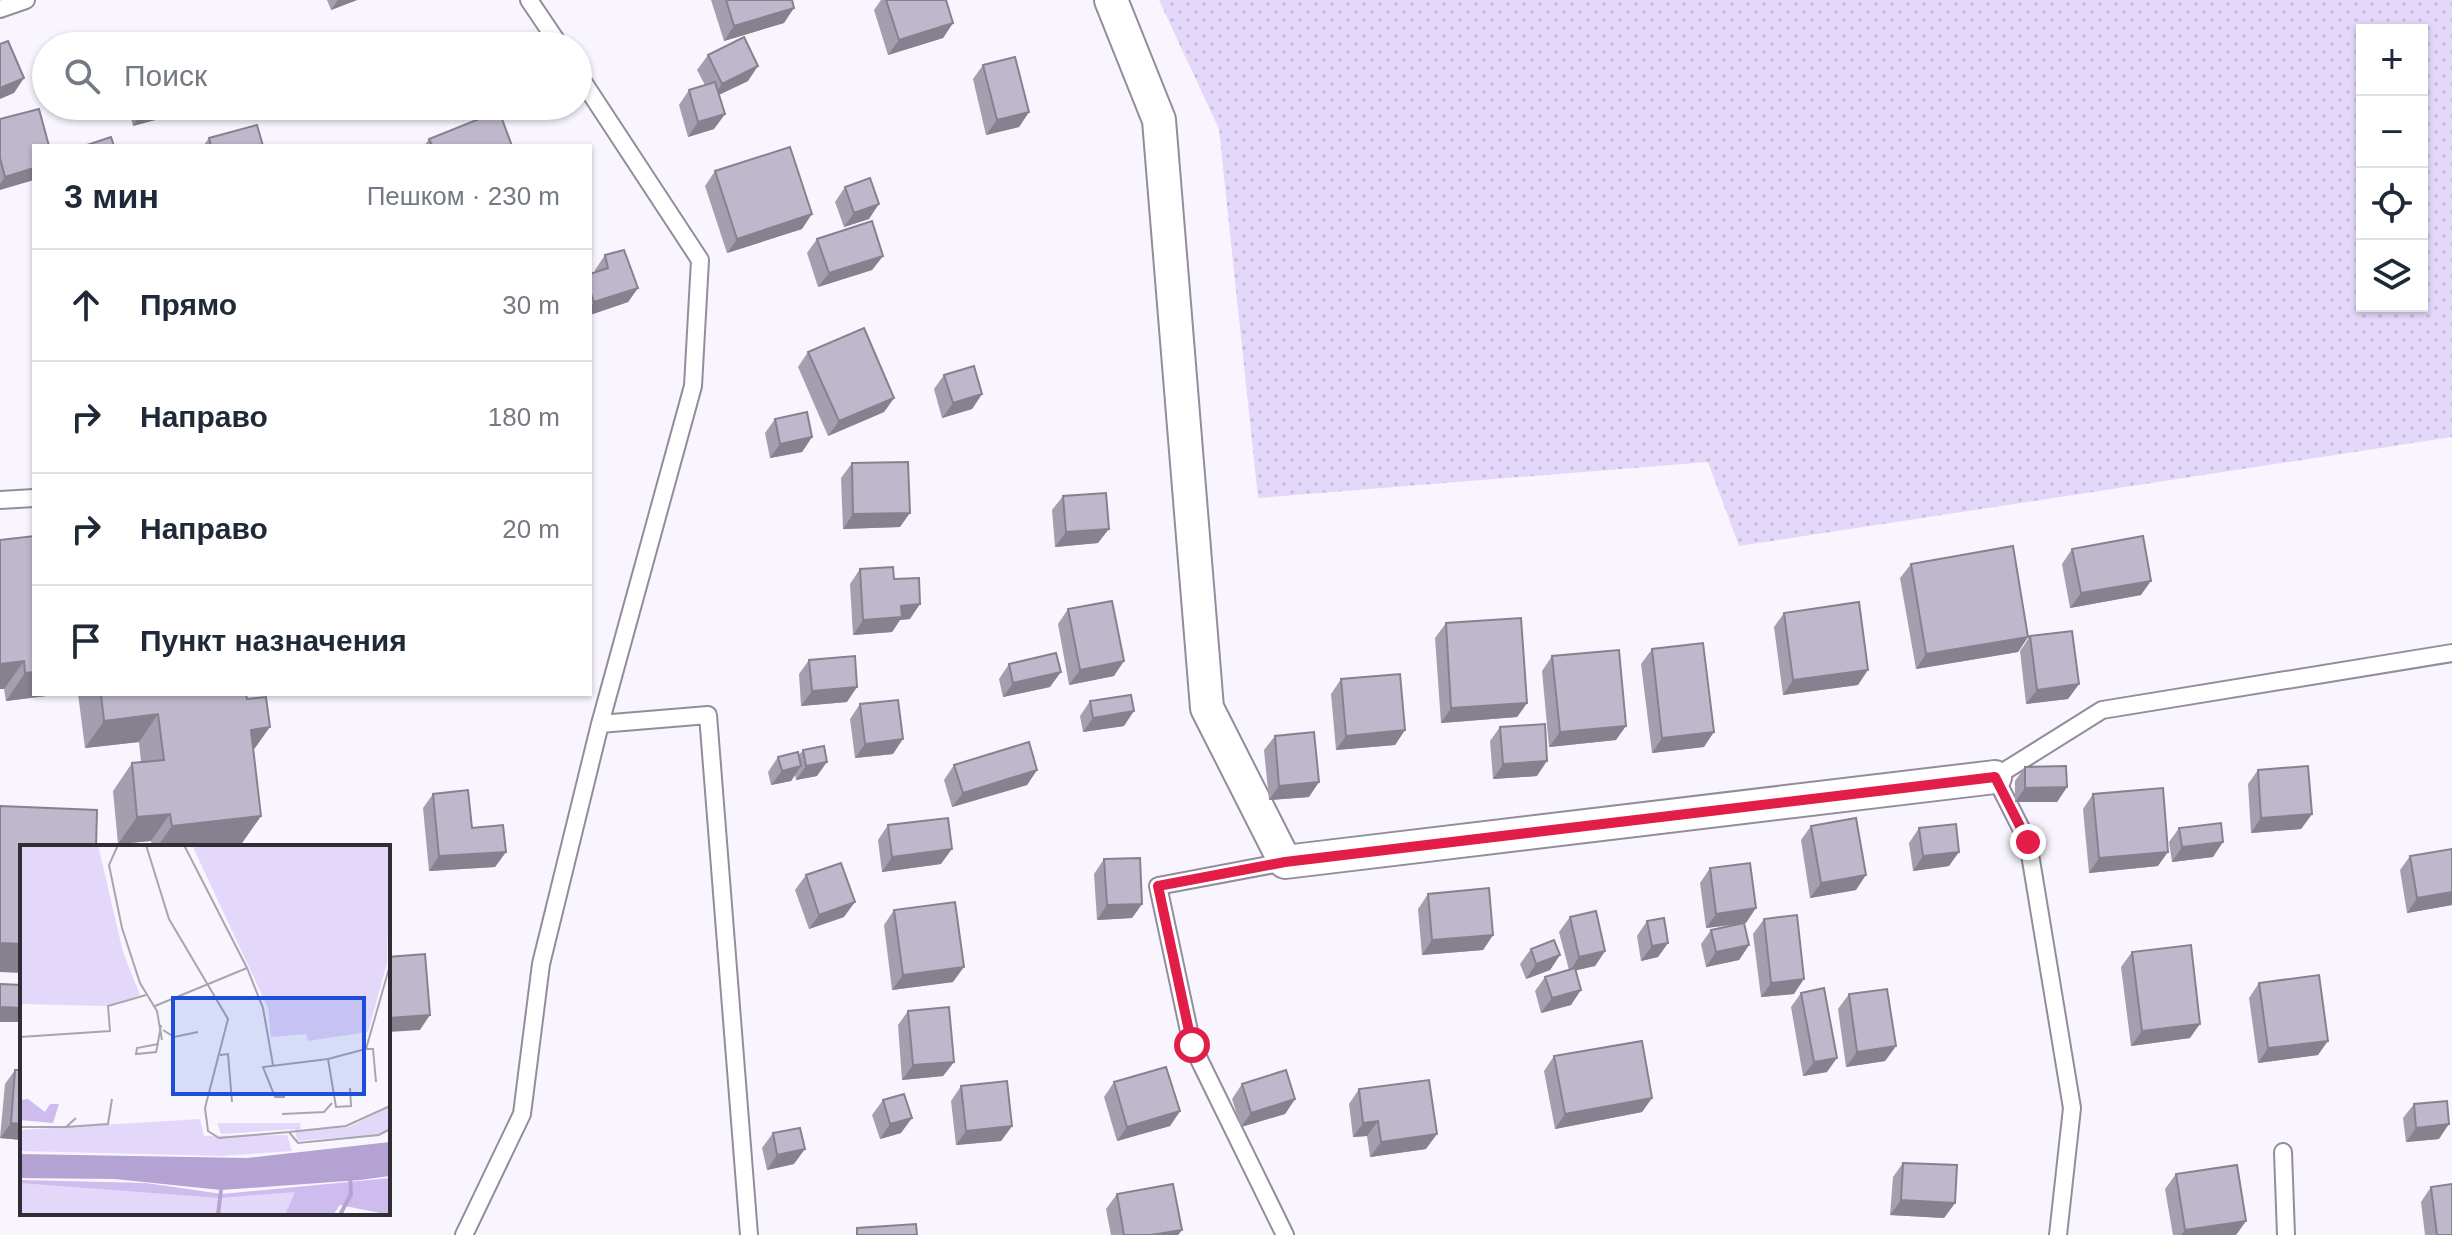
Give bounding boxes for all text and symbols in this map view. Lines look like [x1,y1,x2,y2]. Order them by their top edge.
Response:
map controls [2356,24,2428,312]
button: + [2356,24,2428,96]
search box [32,32,592,120]
icon: search [60,54,104,98]
text: Поиск [124,59,207,92]
button: − [2356,96,2428,168]
button: locate [2356,168,2428,240]
text: 3 мин [64,177,159,215]
text: Пешком · 230 m [367,181,560,211]
button: layers [2356,240,2428,312]
icon: ahead [64,283,108,327]
text: Прямо [140,288,237,321]
text: 30 m [502,290,560,320]
icon: right [64,395,108,439]
text: Направо [140,400,268,433]
text: 180 m [488,402,560,432]
icon: right [64,507,108,551]
text: Направо [140,512,268,545]
text: 20 m [502,514,560,544]
icon: arrive [64,619,108,663]
text: Пункт назначения [140,624,407,657]
route end [2010,824,2046,860]
inset map [20,845,390,1215]
route start [1174,1027,1210,1063]

